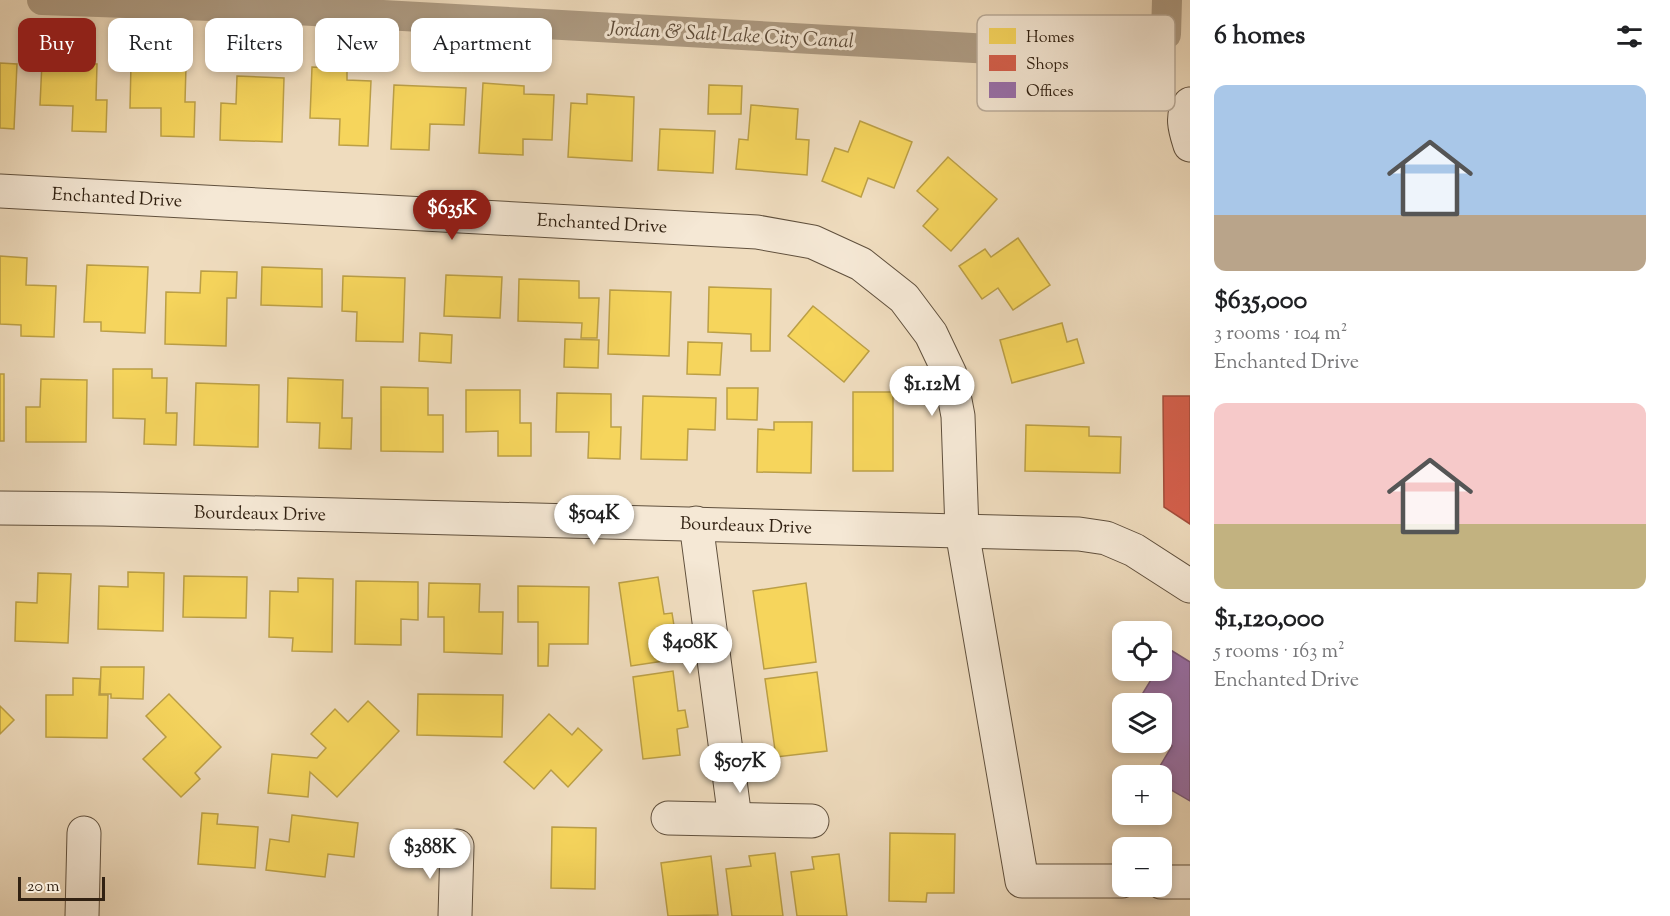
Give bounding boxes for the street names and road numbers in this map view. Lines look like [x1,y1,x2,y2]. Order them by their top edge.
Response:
street label: Enchanted Drive [51,183,183,215]
street label: Enchanted Drive [536,209,668,241]
street label: Bourdeaux Drive [194,501,326,529]
street label: Bourdeaux Drive [679,512,812,542]

